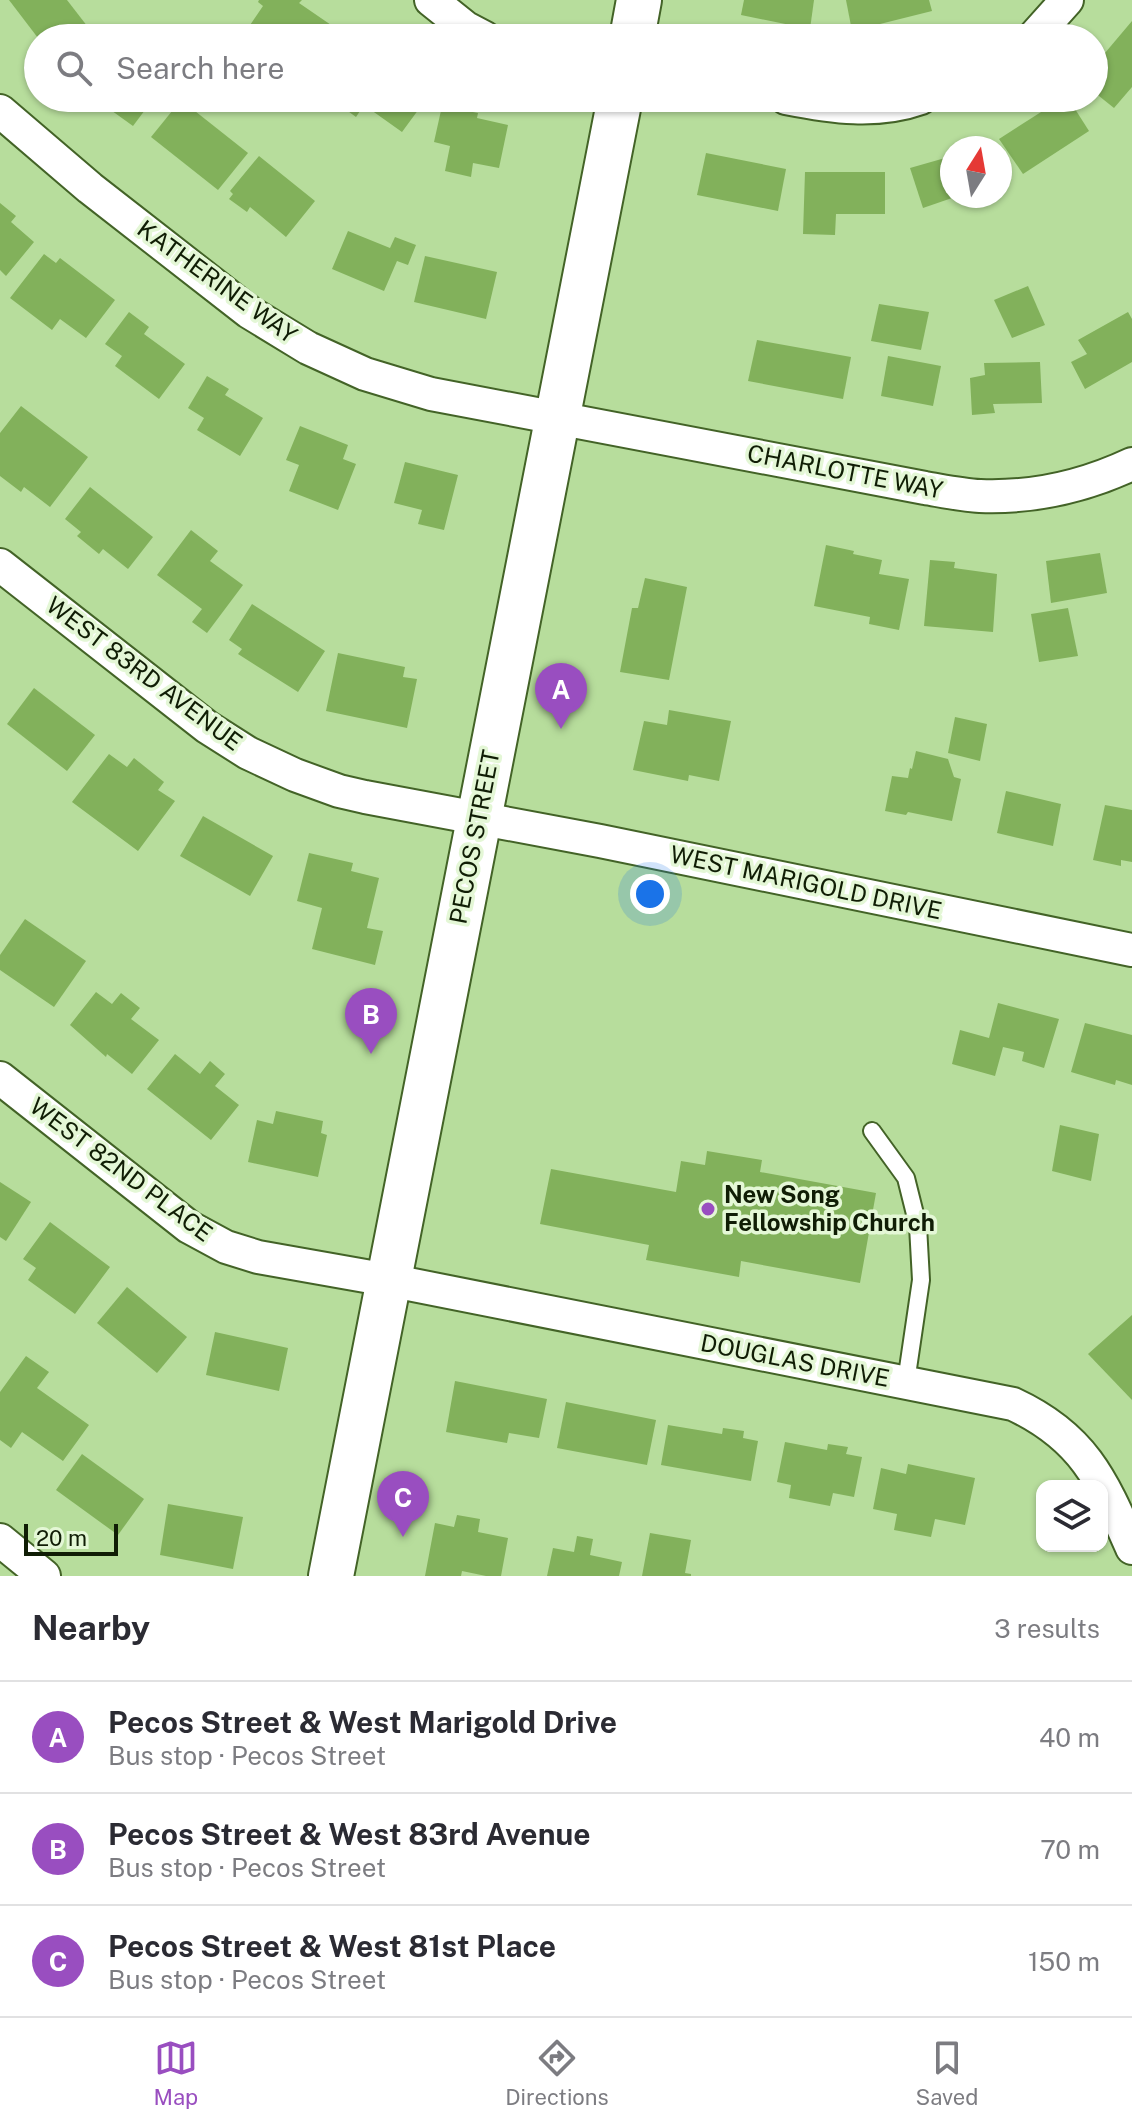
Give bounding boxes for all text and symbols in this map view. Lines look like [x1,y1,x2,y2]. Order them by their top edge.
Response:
search box [24,24,1108,112]
icon: search [52,46,96,90]
text: Search here [116,50,284,86]
north arrow [940,136,1012,208]
street label: KATHERINE WAY [132,214,303,349]
street label: CHARLOTTE WAY [745,438,946,504]
street label: WEST 83RD AVENUE [41,590,248,756]
pin: A [535,663,587,729]
street label: PECOS STREET [443,747,505,926]
street label: WEST MARIGOLD DRIVE [668,840,945,925]
your location [630,874,670,914]
pin: B [345,988,397,1054]
street label: WEST 82ND PLACE [25,1091,218,1247]
place label: New Song Fellowship Church [724,1180,935,1236]
marker: New Song Fellowship Church [699,1200,717,1218]
street label: DOUGLAS DRIVE [698,1328,892,1392]
pin: C [377,1471,429,1537]
map controls [1036,1480,1108,1552]
button: layers [1036,1480,1108,1552]
scale bar [24,1520,118,1556]
text: 20 m [36,1525,87,1551]
text: Nearby [32,1608,150,1648]
text: 3 results [994,1613,1100,1644]
text: Pecos Street & West Marigold Drive [108,1704,617,1740]
text: A [49,1722,67,1753]
text: 40 m [1039,1722,1100,1753]
text: Bus stop · Pecos Street [108,1740,386,1771]
text: Pecos Street & West 83rd Avenue [108,1816,591,1852]
text: B [49,1834,67,1865]
text: 70 m [1040,1834,1100,1865]
text: Bus stop · Pecos Street [108,1852,386,1883]
text: Pecos Street & West 81st Place [108,1928,556,1964]
text: C [49,1946,67,1977]
text: 150 m [1028,1946,1100,1977]
text: Bus stop · Pecos Street [108,1964,386,1995]
tab: Map [154,2036,198,2110]
tab: Directions [505,2036,609,2110]
tab: Saved [916,2036,978,2110]

